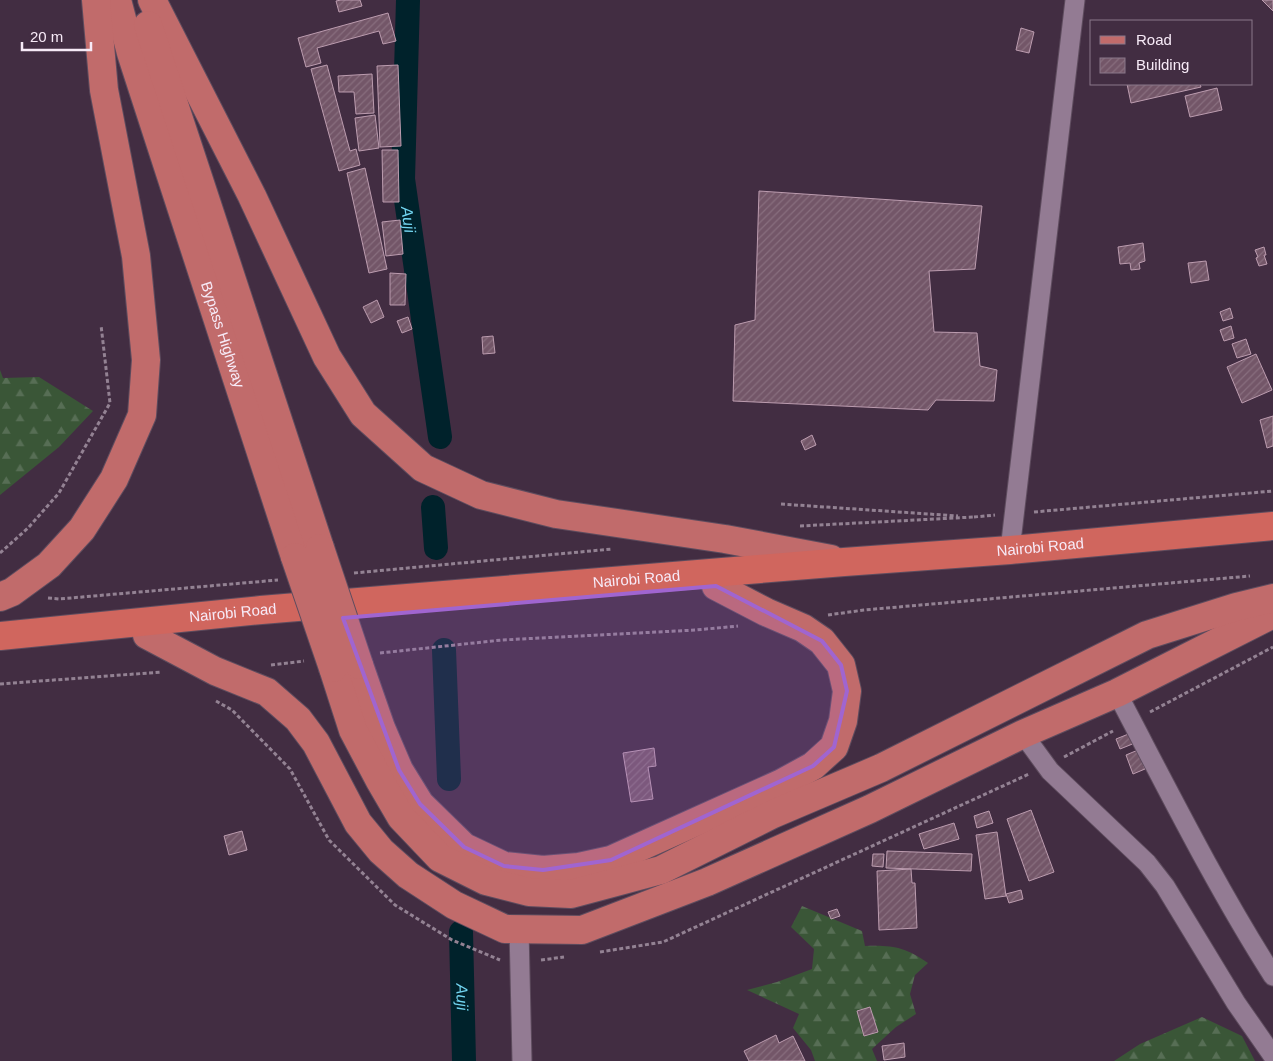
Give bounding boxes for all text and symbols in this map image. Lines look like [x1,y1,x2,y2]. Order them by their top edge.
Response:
scale bar [22,20,91,52]
legend [1090,20,1253,85]
text: 20 m [30,28,63,45]
text: Road [1136,31,1172,48]
text: Building [1136,56,1189,73]
water label: Auji [398,204,419,234]
street label: Bypass Highway [198,279,249,390]
street label: Nairobi Road [996,534,1085,559]
street label: Nairobi Road [592,567,681,591]
street label: Nairobi Road [188,600,277,625]
water label: Auji [453,982,471,1011]

